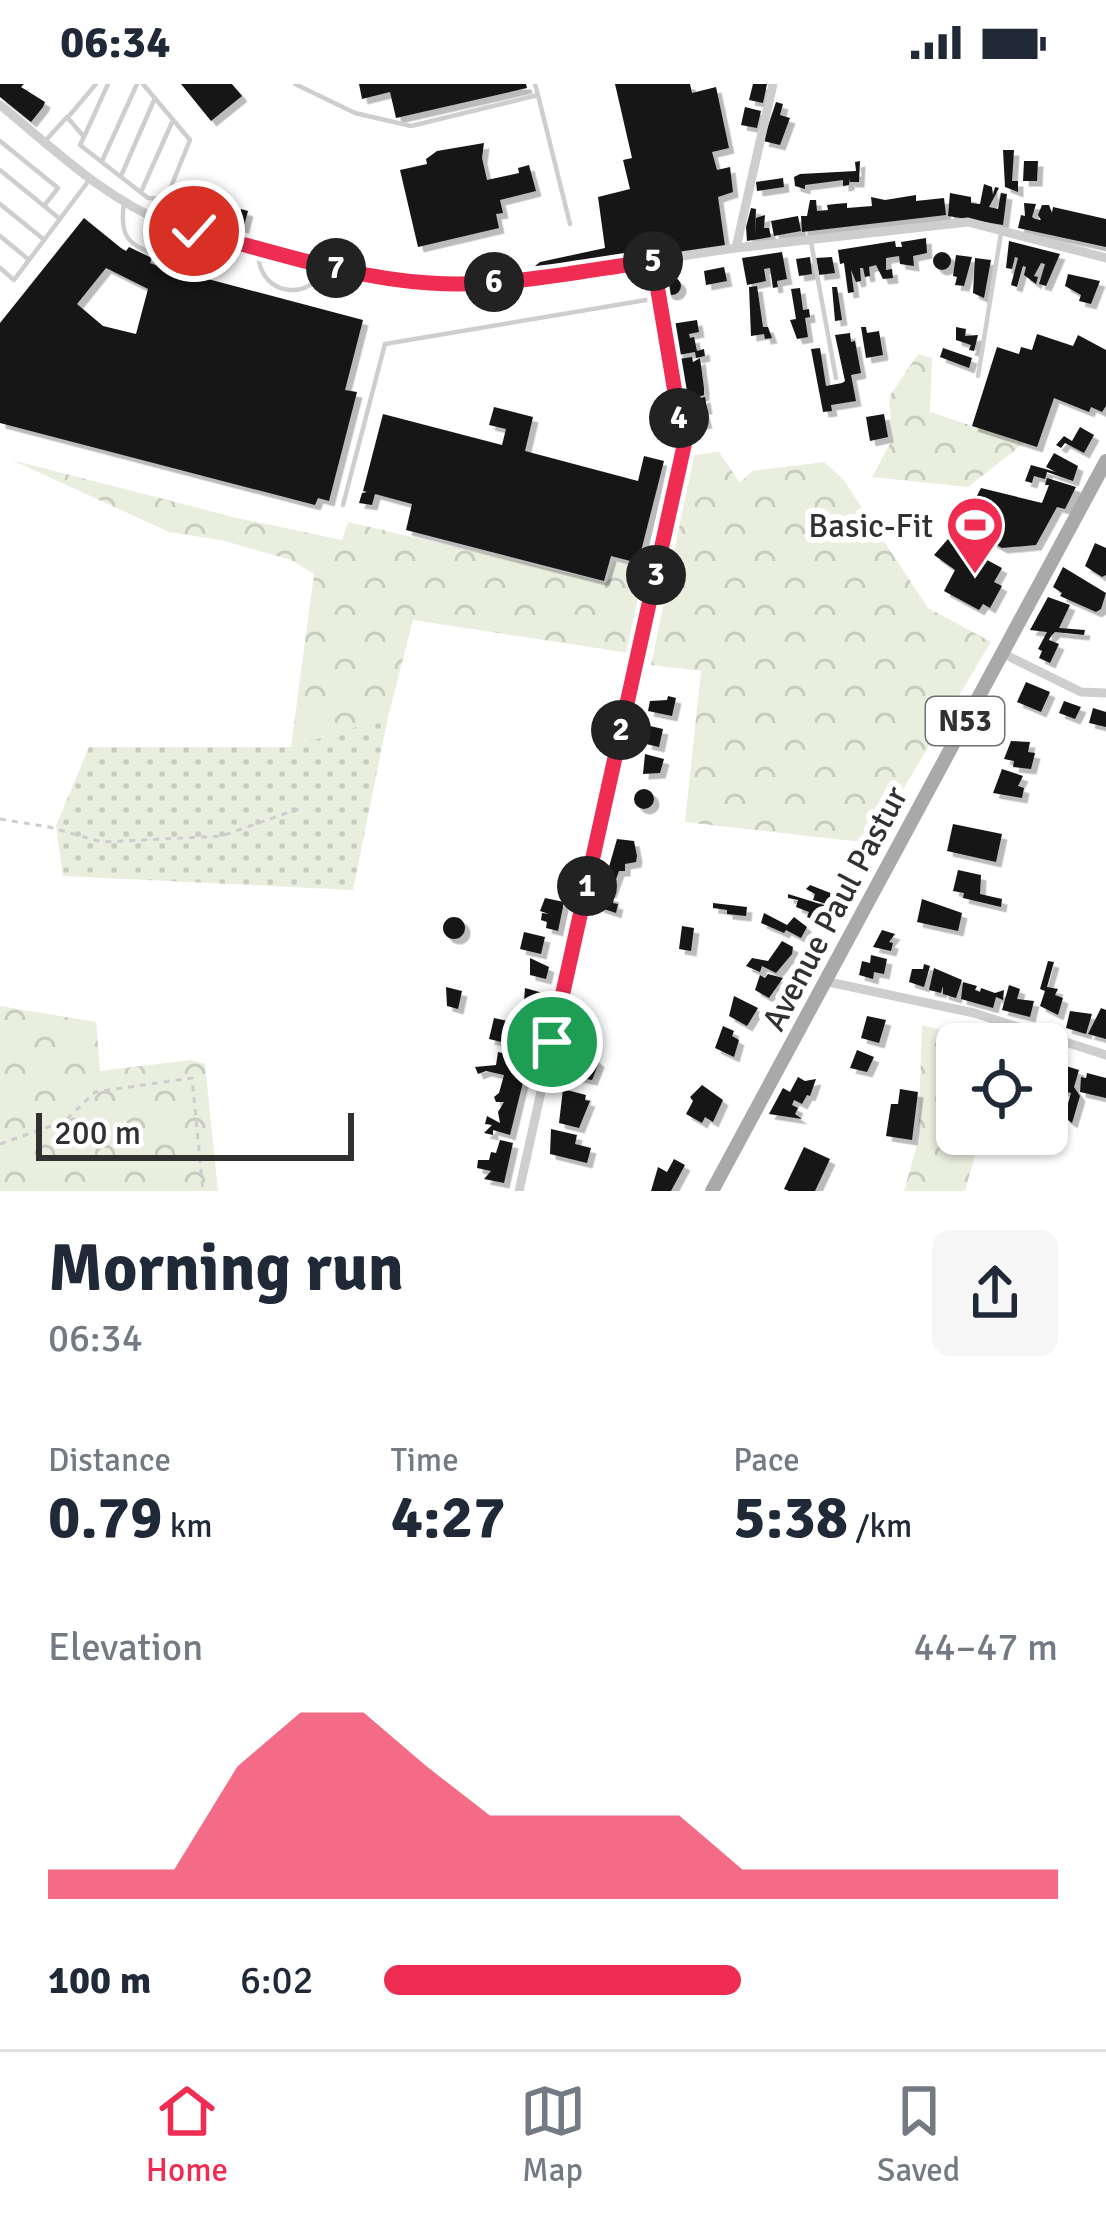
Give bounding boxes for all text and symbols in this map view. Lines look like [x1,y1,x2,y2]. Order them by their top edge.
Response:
text: 06:34 [60,15,170,70]
pin [143,180,245,282]
icon: check [161,198,227,264]
pin: 5 [623,231,683,291]
pin: 7 [306,238,366,298]
text: 5 [644,240,662,281]
text: 7 [327,247,345,288]
pin: 6 [464,252,524,312]
text: 6 [485,261,503,302]
pin: 4 [649,388,709,448]
text: 4 [670,397,688,438]
sports icon: Basic-Fit [944,494,1006,576]
place label: Basic-Fit [808,506,933,547]
pin: 3 [626,545,686,605]
text: 3 [647,554,665,595]
road number: N53 [926,697,1004,745]
pin: 2 [591,700,651,760]
text: 2 [612,709,630,750]
street label: Avenue Paul Pastur [754,779,917,1038]
pin: 1 [557,856,617,916]
text: 1 [578,865,596,906]
pin [501,991,603,1093]
icon: arrive [519,1009,585,1075]
map controls [936,1023,1068,1155]
button: locate [936,1023,1068,1155]
scale bar [36,1107,354,1160]
text: 200 m [54,1113,141,1154]
text: Morning run [48,1228,404,1309]
button: share [932,1230,1058,1356]
text: 06:34 [48,1314,143,1362]
text: Distance [48,1440,171,1481]
text: Time [391,1440,459,1481]
text: Pace [733,1440,800,1481]
text: 0.79 [48,1481,162,1555]
text: 4:27 [391,1481,506,1555]
text: 5:38 [733,1481,848,1555]
text: km [162,1506,213,1547]
text: /km [848,1506,912,1547]
text: Elevation [48,1623,203,1671]
text: 44–47 m [913,1623,1058,1671]
text: 100 m [48,1956,151,2004]
text: 6:02 [240,1956,314,2004]
tab: Home [146,2078,228,2191]
tab: Map [520,2078,586,2191]
tab: Saved [877,2078,960,2191]

